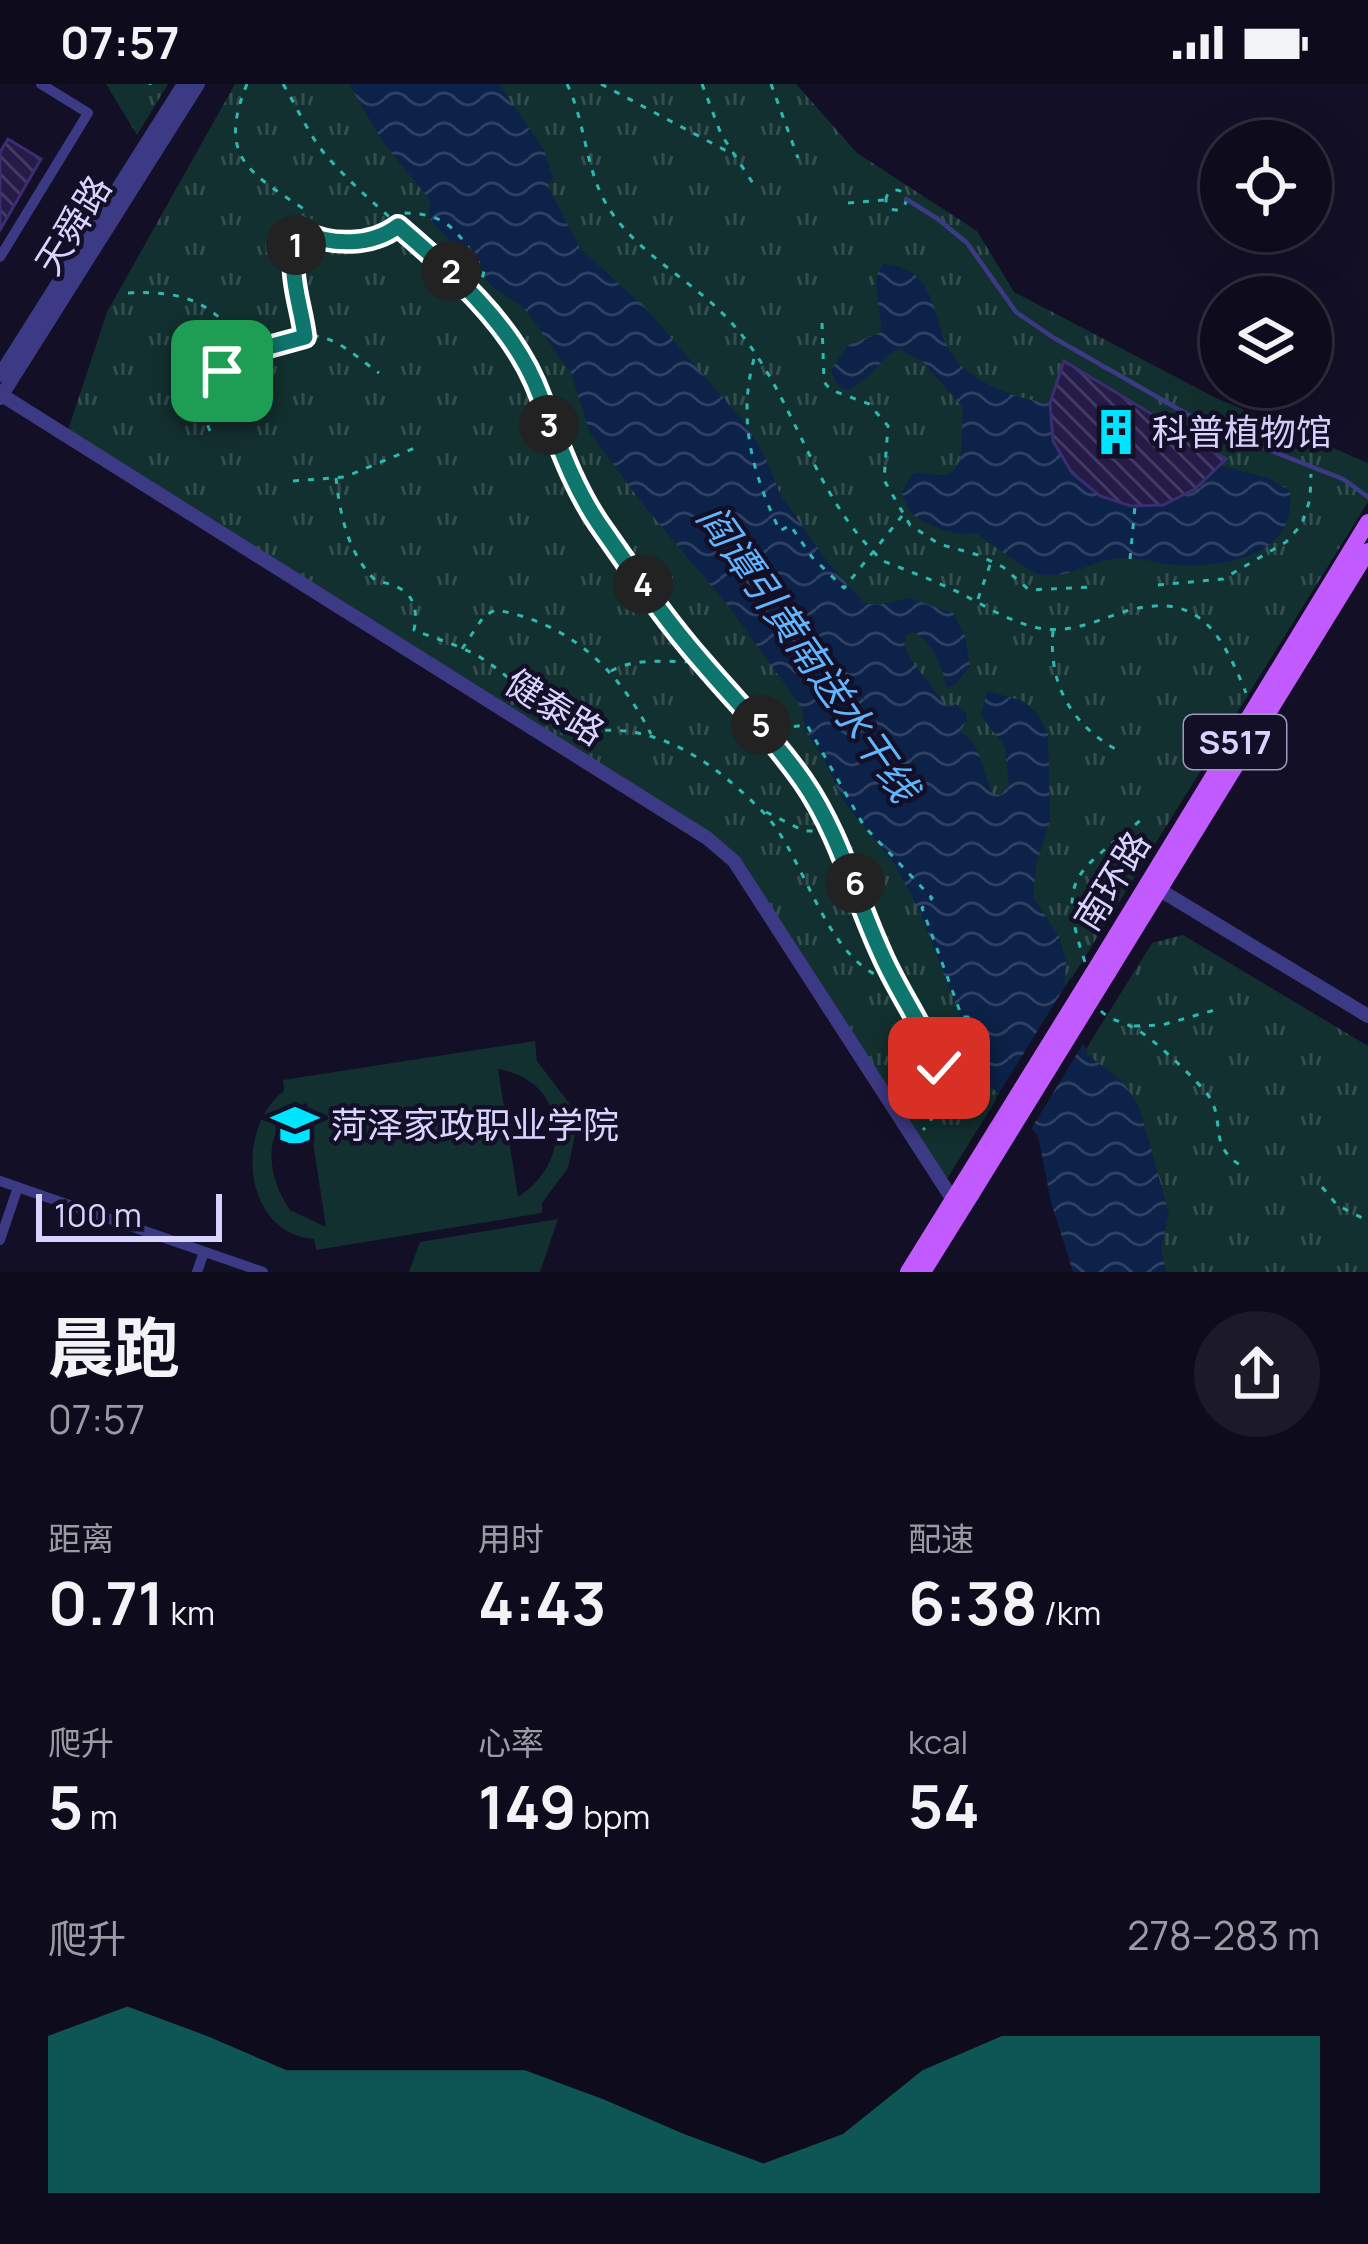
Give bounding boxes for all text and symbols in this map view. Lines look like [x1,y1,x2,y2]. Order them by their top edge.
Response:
text: 07:57 [60,11,179,73]
map controls [1200,120,1332,408]
button: locate [1200,120,1332,252]
street label: 天舜路 [23,166,122,284]
pin: 1 [266,215,326,275]
text: 1 [289,222,303,267]
pin: 2 [421,241,481,301]
text: 2 [441,248,461,293]
button: layers [1200,276,1332,408]
pin [171,320,273,422]
icon: arrive [189,338,255,404]
pin: 3 [519,395,579,455]
text: 3 [539,402,559,447]
building icon: 科普植物馆 [1091,407,1141,457]
place label: 科普植物馆 [1152,407,1332,456]
water label: 阎谭引黄南送水干线 [686,493,933,814]
pin: 4 [613,554,673,614]
text: 4 [633,561,653,606]
street label: 健泰路 [496,657,614,756]
pin: 5 [731,695,791,755]
text: 5 [751,702,771,747]
road number: S517 [1184,715,1286,769]
street label: 南环路 [1062,822,1161,940]
pin: 6 [825,853,885,913]
text: 6 [845,860,865,905]
pin [888,1017,990,1119]
icon: check [906,1035,972,1101]
school or university icon: 菏泽家政职业学院 [270,1100,320,1150]
place label: 菏泽家政职业学院 [331,1100,619,1149]
scale bar [36,1188,222,1241]
text: 100 m [54,1192,142,1237]
text: 晨跑 [48,1302,180,1392]
button: share [1194,1311,1320,1437]
text: 07:57 [48,1392,145,1446]
text: 距离 [48,1516,114,1561]
text: 用时 [478,1516,544,1561]
text: 配速 [908,1516,974,1561]
text: 0.71 [48,1561,164,1643]
text: 4:43 [478,1561,606,1643]
text: 6:38 [908,1561,1037,1643]
text: km [164,1590,215,1635]
text: /km [1037,1590,1101,1635]
text: kcal [908,1719,968,1764]
text: 爬升 [48,1720,114,1765]
text: 心率 [478,1720,544,1765]
text: 54 [908,1764,980,1846]
text: 5 [48,1765,83,1847]
text: 149 [478,1765,577,1847]
text: m [83,1794,118,1839]
text: bpm [577,1794,650,1839]
text: 278–283 m [1127,1908,1320,1962]
text: 爬升 [48,1911,126,1965]

